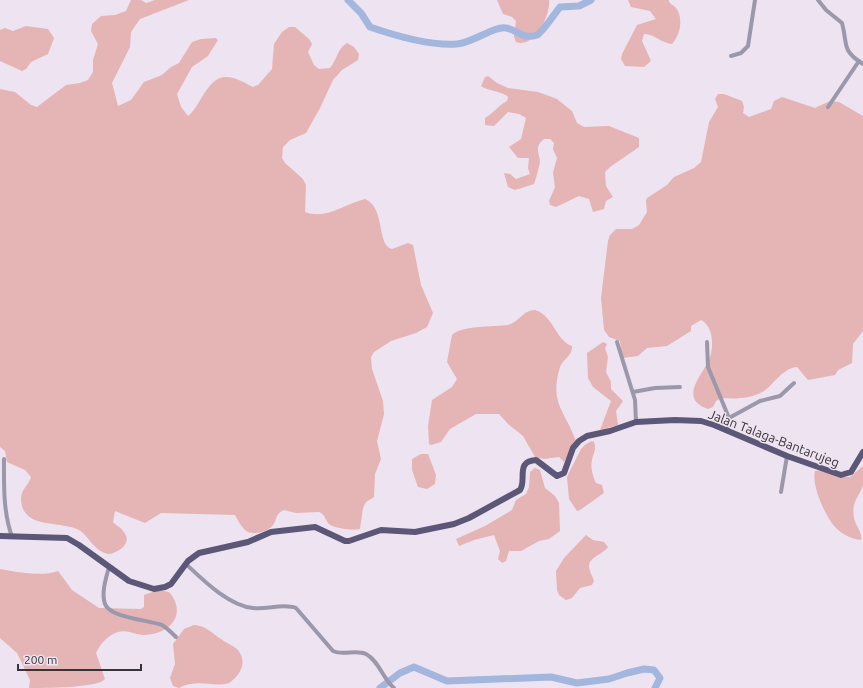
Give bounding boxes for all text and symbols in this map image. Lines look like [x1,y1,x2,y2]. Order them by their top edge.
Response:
street label: Jalan Talaga-Bantarujeg [706,407,842,469]
scale bar [18,646,141,672]
text: 200 m [24,653,57,666]

